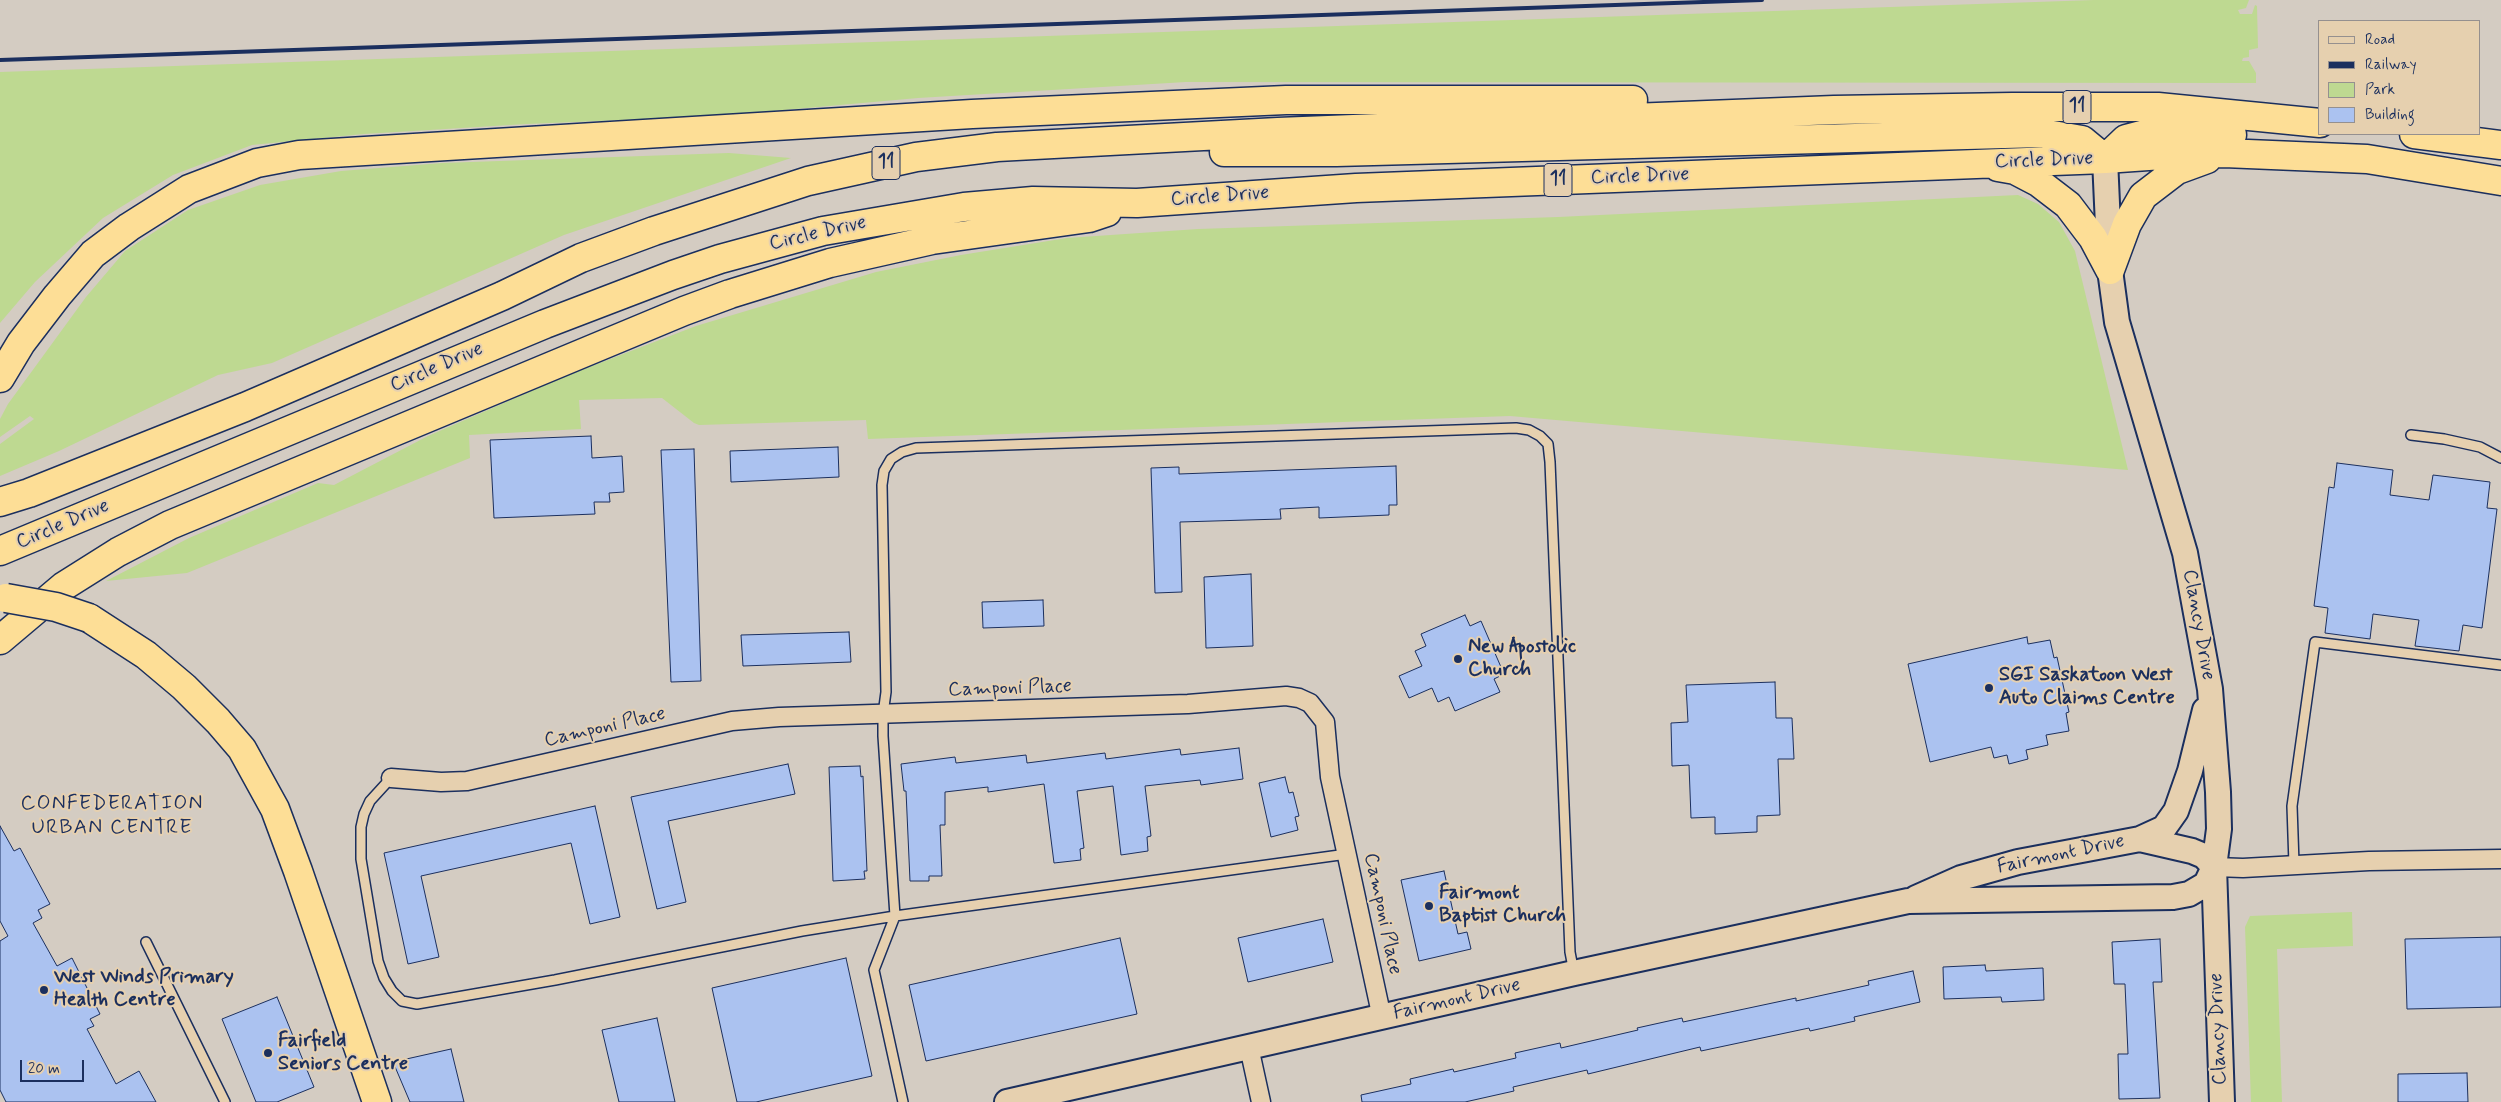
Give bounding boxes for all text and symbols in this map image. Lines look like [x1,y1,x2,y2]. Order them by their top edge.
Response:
legend [2318,20,2481,135]
text: Road [2365,30,2395,50]
text: Railway [2365,55,2417,75]
text: Park [2365,80,2395,100]
road number: 11 [2063,90,2091,124]
text: Building [2365,105,2415,125]
road number: 11 [872,146,900,180]
street label: Circle Drive [1994,147,2094,175]
street label: Circle Drive [1590,163,1690,191]
road number: 11 [1544,164,1572,196]
street label: Circle Drive [1170,182,1270,212]
street label: Circle Drive [767,211,869,257]
street label: Circle Drive [387,338,487,398]
street label: Circle Drive [13,495,113,555]
street label: Clancy Drive [2176,568,2220,682]
place label: New Apostolic Church [1468,636,1576,683]
marker: New Apostolic Church [1452,653,1464,665]
place label: SGI Saskatoon West Auto Claims Centre [1999,664,2175,711]
street label: Camponi Place [948,675,1072,703]
marker: SGI Saskatoon West Auto Claims Centre [1983,682,1995,694]
street label: Camponi Place [542,702,668,754]
district label: CONFEDERATION URBAN CENTRE [17,792,207,842]
street label: Fairmont Drive [1995,830,2127,880]
street label: Camponi Place [1357,851,1407,977]
place label: Fairmont Baptist Church [1439,882,1566,929]
marker: Fairmont Baptist Church [1423,900,1435,912]
place label: West Winds Primary Health Centre [54,966,234,1013]
street label: Clancy Drive [2205,973,2233,1085]
street label: Fairmont Drive [1391,974,1523,1026]
marker: West Winds Primary Health Centre [38,984,50,996]
place label: Fairfield Seniors Centre [278,1030,408,1077]
marker: Fairfield Seniors Centre [262,1047,274,1059]
scale bar [22,1050,86,1082]
text: 20 m [28,1059,60,1079]

